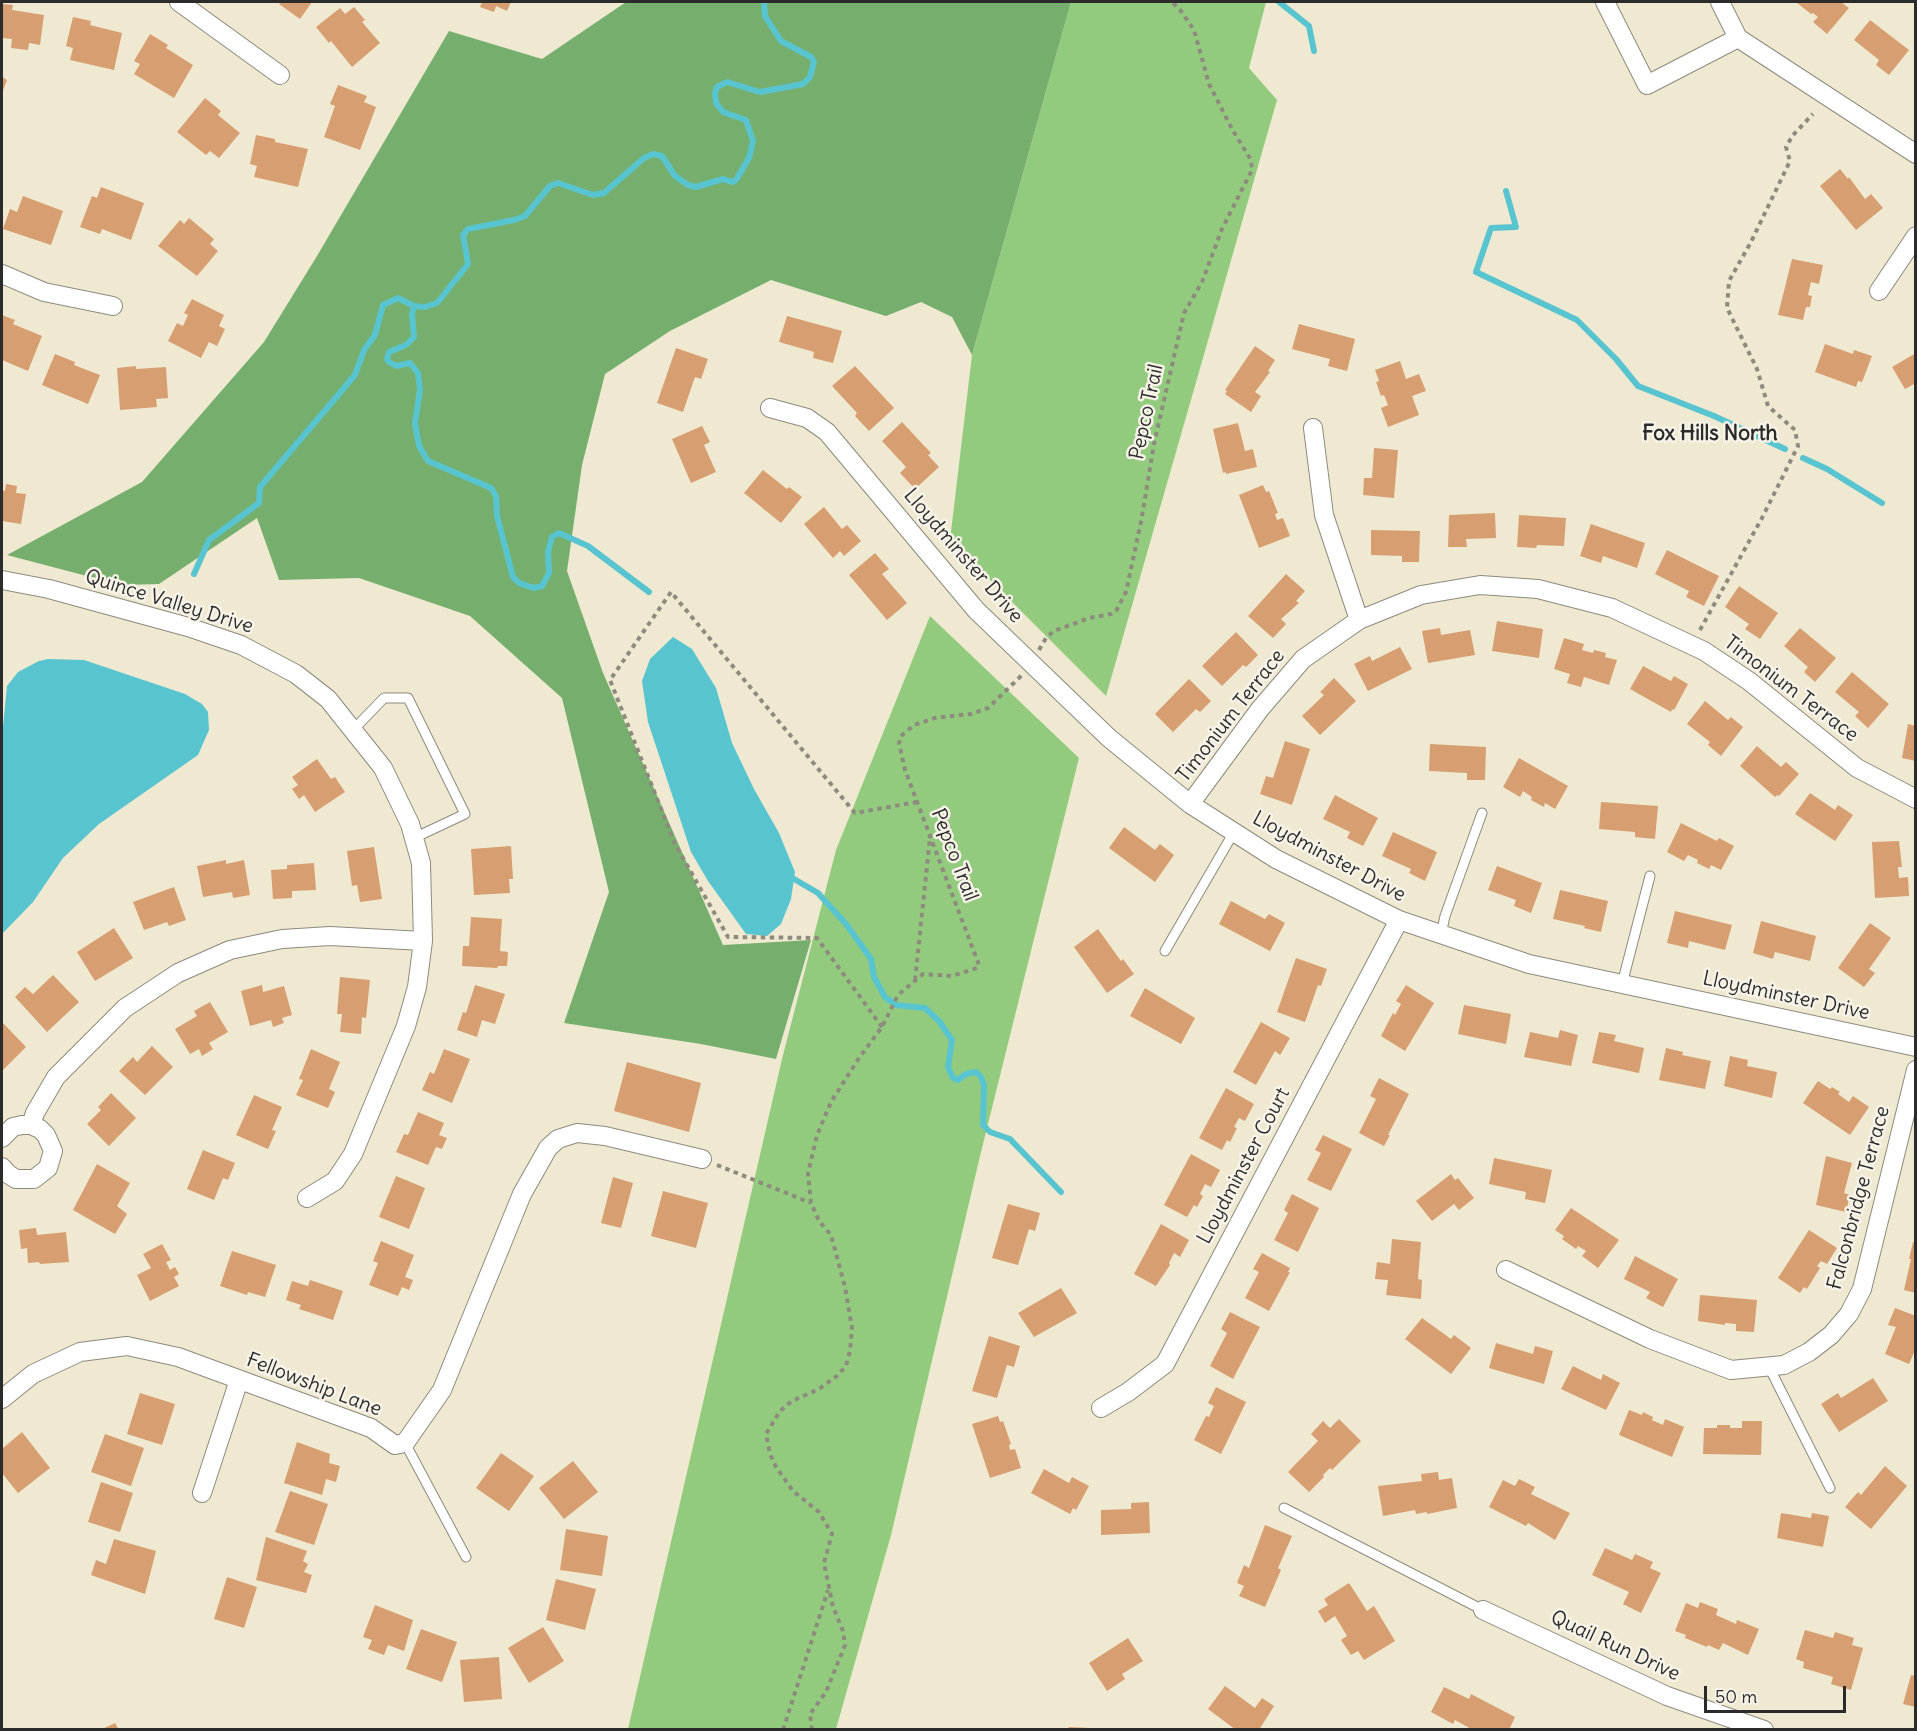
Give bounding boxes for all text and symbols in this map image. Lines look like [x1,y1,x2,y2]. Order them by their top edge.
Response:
street label: Pepco Trail [1125,362,1169,462]
district label: Fox Hills North [1642,421,1778,447]
street label: Lloydminster Drive [898,484,1028,628]
street label: Quince Valley Drive [82,565,256,639]
street label: Timonium Terrace [1719,631,1863,747]
street label: Timonium Terrace [1172,645,1290,787]
street label: Pepco Trail [925,805,983,905]
street label: Lloydminster Drive [1248,807,1410,907]
street label: Lloydminster Drive [1700,967,1872,1025]
street label: Lloydminster Court [1193,1084,1295,1248]
street label: Falconbridge Terrace [1823,1104,1895,1292]
street label: Fellowship Lane [243,1348,385,1422]
street label: Quail Run Drive [1547,1606,1683,1686]
scale bar [1707,1674,1850,1712]
text: 50 m [1715,1685,1757,1708]

